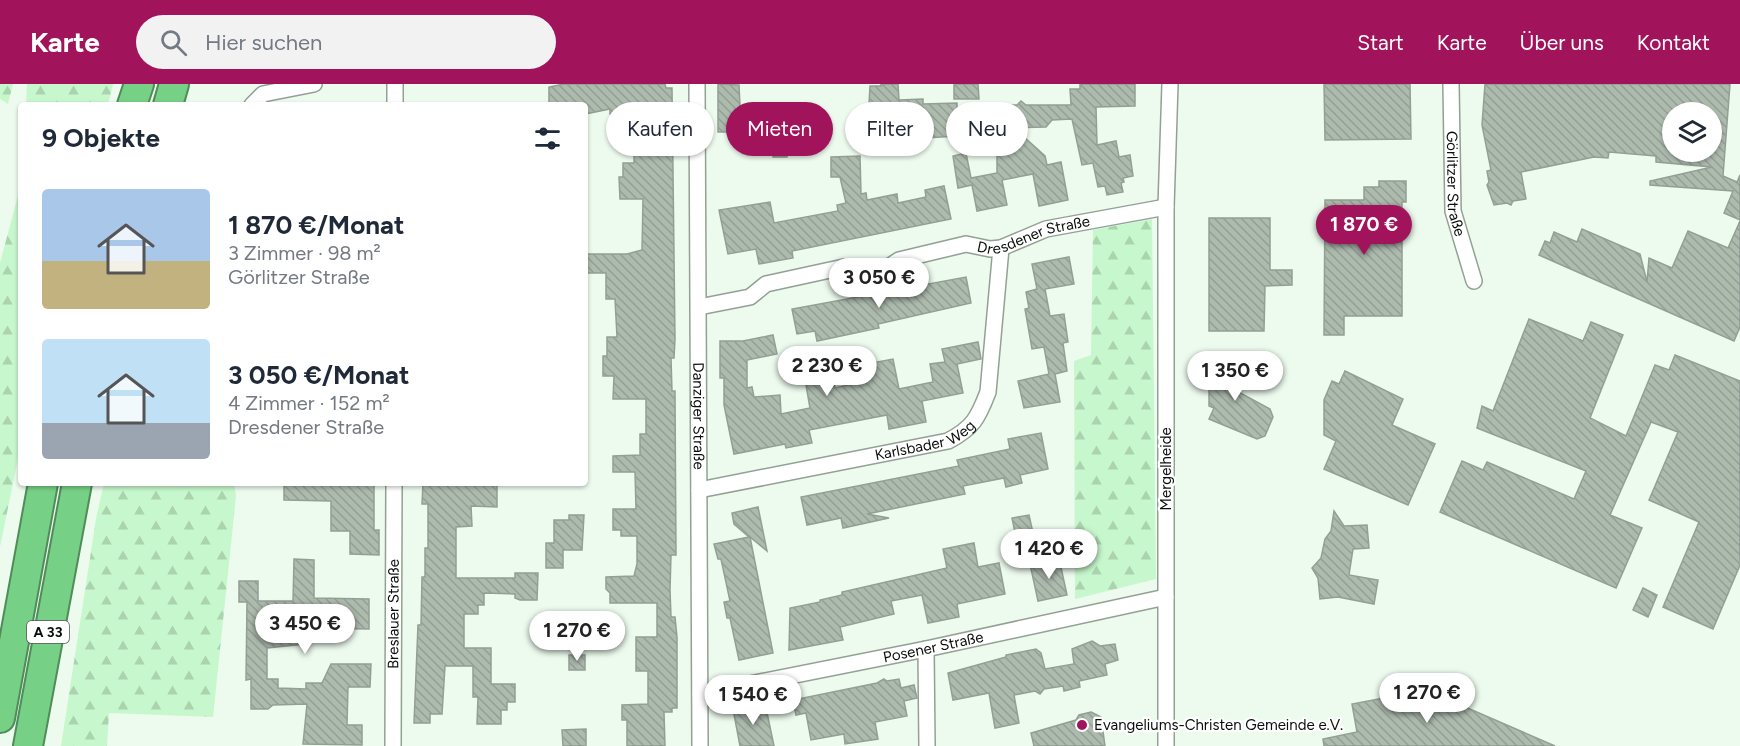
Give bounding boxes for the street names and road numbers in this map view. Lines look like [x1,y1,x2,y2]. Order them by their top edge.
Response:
street label: Görlitzer Straße [1443,131,1469,239]
street label: Dresdener Straße [976,212,1091,258]
street label: Danziger Straße [689,362,708,470]
street label: Karlsbader Weg [873,417,979,464]
street label: Mergelheide [1157,427,1175,511]
street label: Breslauer Straße [384,559,403,669]
road number: A 33 [27,621,69,643]
street label: Posener Straße [882,628,985,666]

